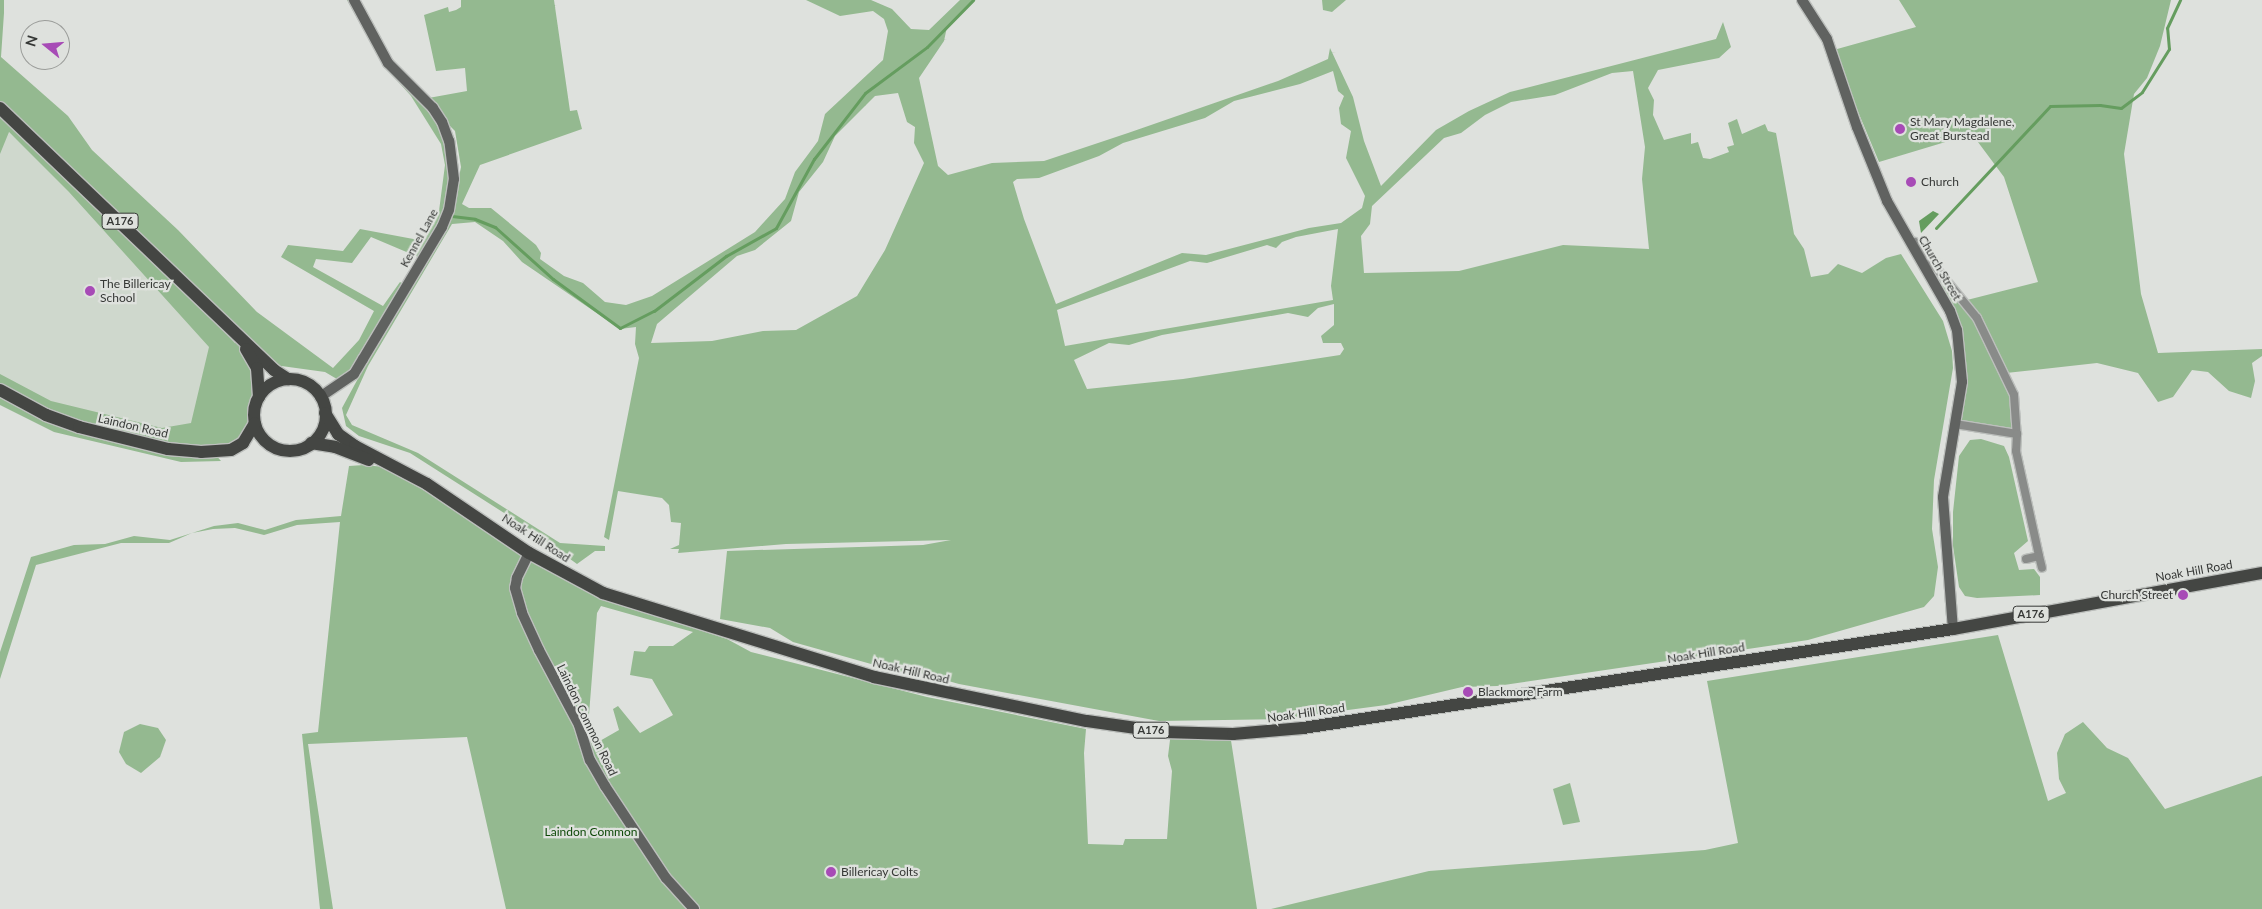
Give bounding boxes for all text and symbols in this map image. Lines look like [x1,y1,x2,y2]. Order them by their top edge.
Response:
north arrow [20,20,70,70]
text: N [21,33,41,48]
place label: St Mary Magdalene, Great Burstead [1910,115,2015,143]
marker: St Mary Magdalene, Great Burstead [1894,123,1906,135]
place label: Church [1921,175,1959,189]
marker: Church [1905,176,1917,188]
street label: Kennel Lane [397,206,441,270]
road number: A176 [101,212,139,230]
street label: Church Street [1916,233,1964,303]
place label: The Billericay School [100,277,171,305]
marker: The Billericay School [84,285,96,297]
street label: Laindon Road [96,411,170,441]
street label: Noak Hill Road [499,511,573,565]
street label: Noak Hill Road [2154,557,2234,585]
place label: Church Street [2100,588,2173,602]
marker: Church Street [2177,589,2189,601]
road number: A176 [2012,606,2050,622]
street label: Noak Hill Road [1666,640,1746,666]
street label: Noak Hill Road [871,655,951,687]
street label: Laindon Common Road [554,662,620,778]
place label: Blackmore Farm [1478,685,1563,699]
marker: Blackmore Farm [1462,686,1474,698]
street label: Noak Hill Road [1266,700,1346,726]
road number: A176 [1132,722,1170,738]
park label: Laindon Common [545,825,637,839]
place label: Billericay Colts [841,865,919,879]
marker: Billericay Colts [825,866,837,878]

